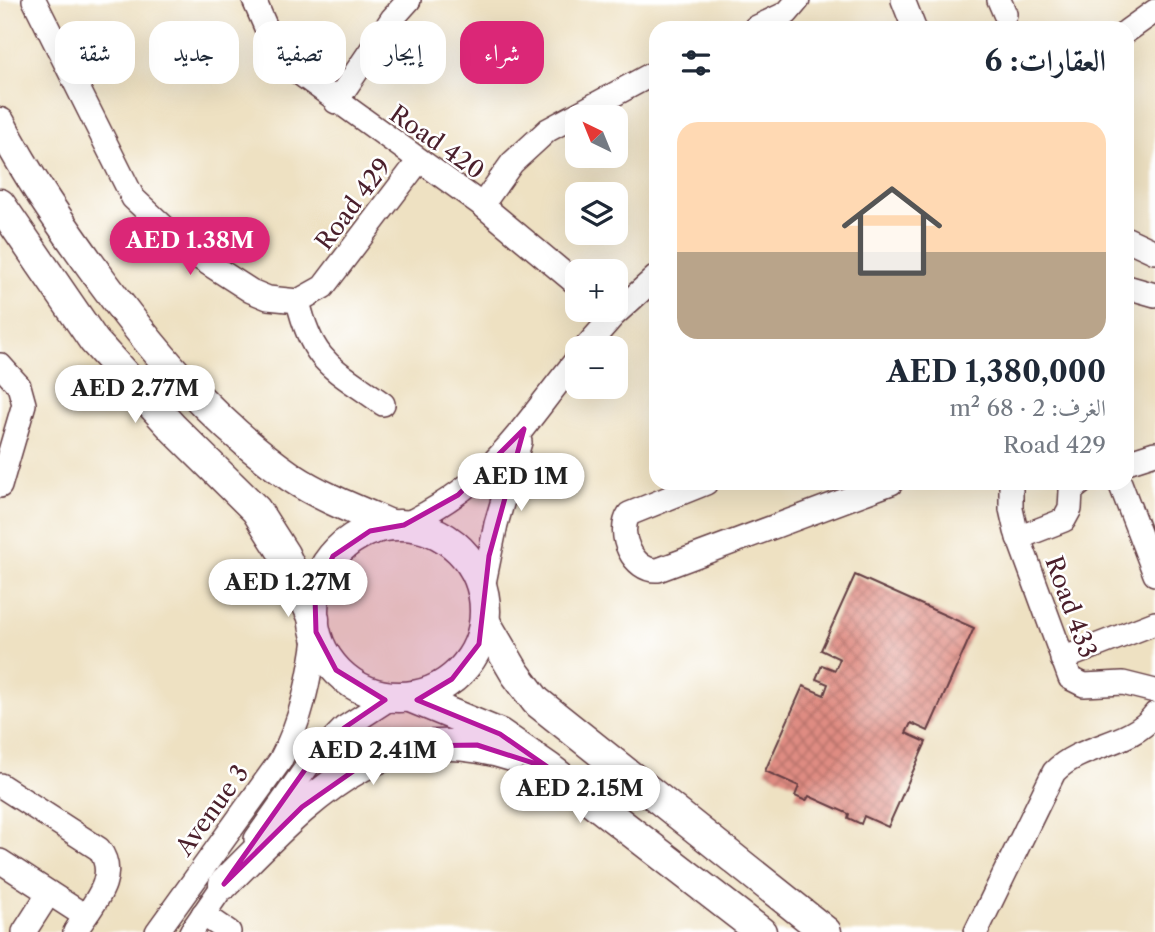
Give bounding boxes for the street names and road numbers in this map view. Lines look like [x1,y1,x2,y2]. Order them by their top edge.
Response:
street label: Road 420 [384,99,490,185]
street label: Road 429 [309,152,397,256]
street label: Road 433 [1039,552,1103,662]
street label: Avenue 3 [169,759,255,862]

